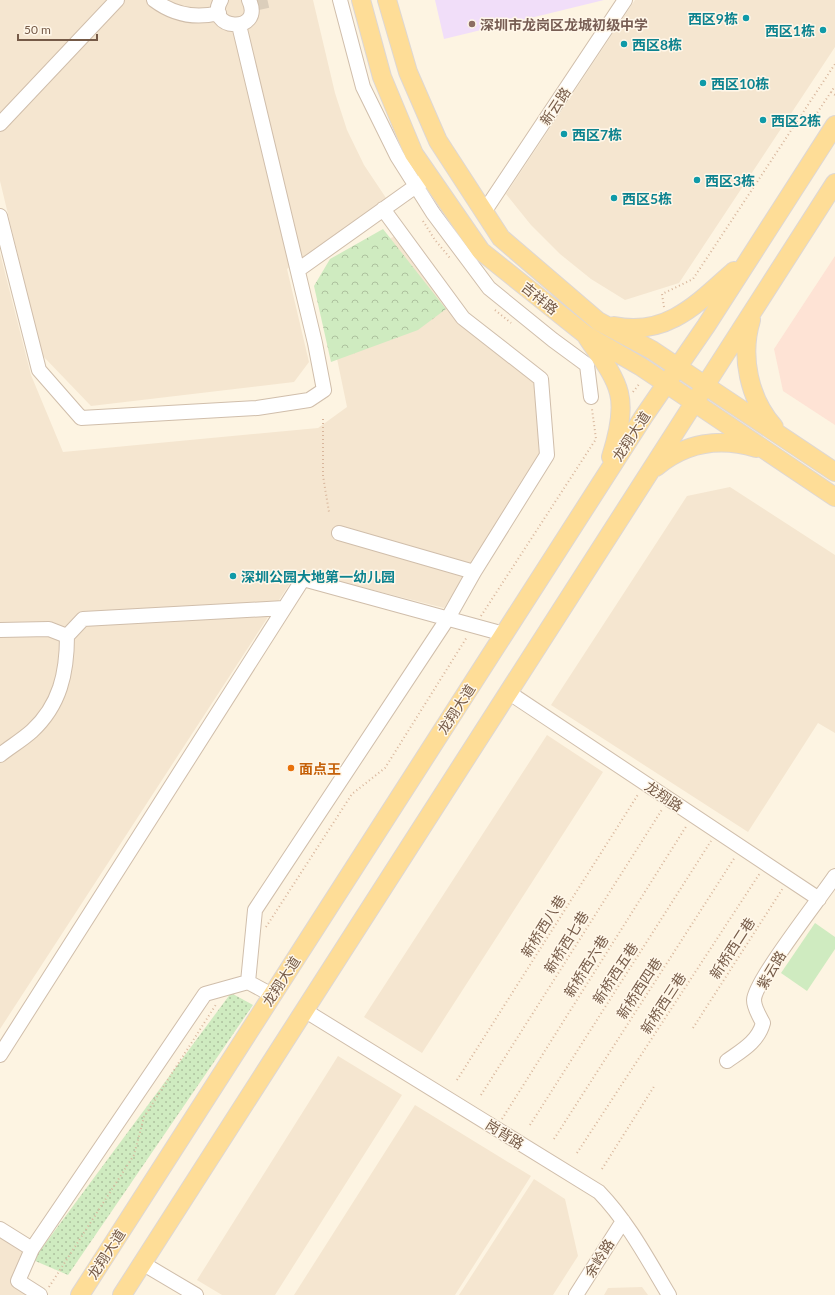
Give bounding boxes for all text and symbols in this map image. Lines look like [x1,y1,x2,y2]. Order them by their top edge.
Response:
place label: 西区9栋 [688,10,738,27]
marker: 西区9栋 [741,13,751,23]
scale bar [18,16,97,42]
place label: 深圳市龙岗区龙城初级中学 [480,16,648,33]
marker: 深圳市龙岗区龙城初级中学 [467,19,477,29]
text: 50 m [24,22,51,37]
place label: 西区1栋 [765,22,815,39]
marker: 西区1栋 [818,25,828,35]
place label: 西区8栋 [632,36,682,53]
marker: 西区8栋 [619,39,629,49]
place label: 西区10栋 [711,75,769,92]
marker: 西区10栋 [698,78,708,88]
street label: 新云路 [536,84,574,128]
place label: 西区2栋 [771,112,821,129]
marker: 西区2栋 [758,115,768,125]
place label: 西区7栋 [572,126,622,143]
marker: 西区7栋 [559,129,569,139]
place label: 西区3栋 [705,172,755,189]
marker: 西区3栋 [692,175,702,185]
place label: 西区5栋 [622,190,672,207]
marker: 西区5栋 [609,193,619,203]
street label: 吉祥路 [518,278,562,318]
street label: 龙翔大道 [609,408,653,464]
place label: 深圳公园大地第一幼儿园 [241,568,395,585]
marker: 深圳公园大地第一幼儿园 [228,571,238,581]
street label: 龙翔大道 [434,681,478,737]
place label: 面点王 [299,760,341,777]
marker: 面点王 [286,763,296,773]
street label: 龙翔路 [642,777,686,815]
street label: 新桥西八巷 [517,892,569,960]
street label: 新桥西七巷 [540,908,592,976]
street label: 新桥西二巷 [706,914,758,982]
street label: 新桥西六巷 [560,932,612,1000]
street label: 新桥西五巷 [589,939,641,1007]
street label: 紫云路 [753,948,789,992]
street label: 龙翔大道 [259,953,303,1009]
street label: 新桥西四巷 [613,954,665,1022]
street label: 新桥西三巷 [637,969,689,1037]
street label: 岗背路 [483,1116,527,1152]
street label: 龙翔大道 [84,1226,128,1282]
street label: 余岭路 [581,1236,617,1280]

